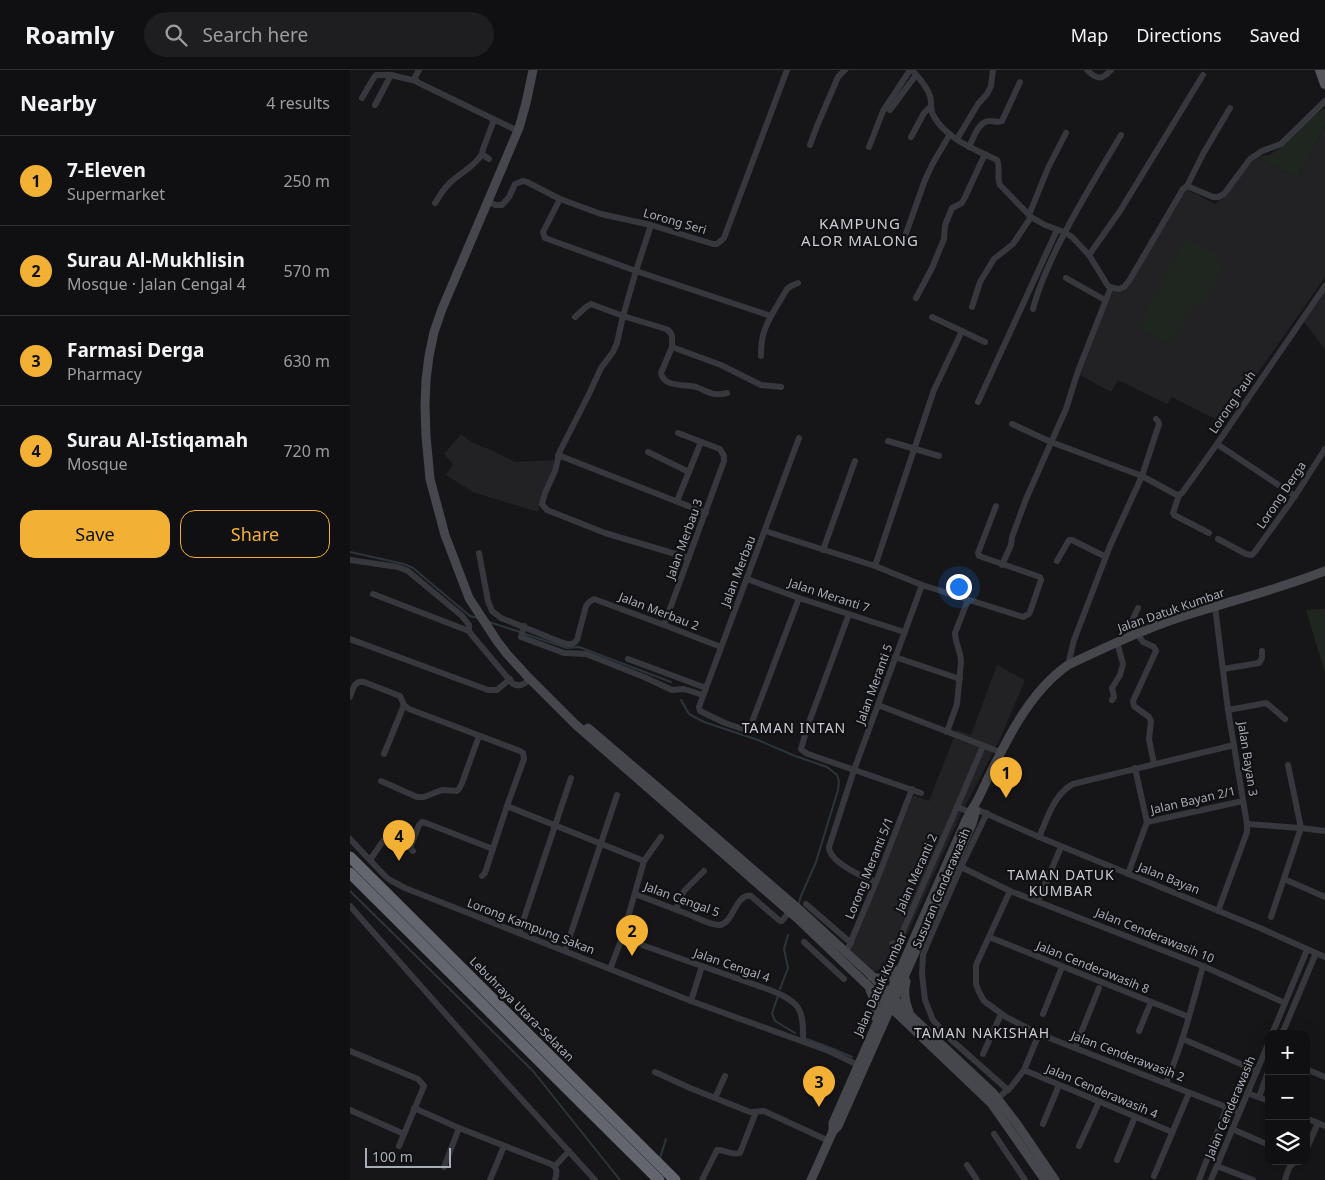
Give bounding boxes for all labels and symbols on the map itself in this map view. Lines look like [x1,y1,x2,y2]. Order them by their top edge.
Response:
street label: Lorong Seri [641,204,709,238]
district label: KAMPUNG ALOR MALONG [801,213,919,250]
street label: Lorong Pauh [1205,367,1259,437]
street label: Lorong Derga [1252,458,1310,532]
street label: Jalan Merbau 3 [661,496,706,583]
street label: Jalan Merbau [716,533,759,610]
street label: Jalan Meranti 7 [785,574,872,616]
your location [946,574,972,600]
street label: Jalan Datuk Kumbar [1114,584,1227,637]
street label: Jalan Merbau 2 [616,588,702,634]
street label: Jalan Meranti 5 [851,641,896,727]
district label: TAMAN INTAN [742,718,846,737]
street label: Jalan Bayan 3 [1234,720,1262,798]
pin: 1 [990,757,1022,798]
street label: Jalan Bayan 2/1 [1148,782,1237,818]
street label: Lorong Meranti 5/1 [841,814,897,922]
pin: 4 [383,820,415,861]
street label: Susuran Cenderawasih [908,825,974,951]
street label: Jalan Meranti 2 [891,831,941,916]
street label: Jalan Bayan [1135,858,1202,898]
district label: TAMAN DATUK KUMBAR [1007,865,1115,900]
street label: Jalan Cengal 5 [641,877,722,921]
street label: Lorong Kampung Sakan [465,894,597,958]
street label: Jalan Cenderawasih 10 [1092,903,1217,967]
pin: 2 [616,915,648,956]
street label: Jalan Datuk Kumbar [849,929,911,1040]
street label: Jalan Cenderawasih 8 [1033,936,1152,997]
street label: Jalan Cengal 4 [691,944,772,986]
street label: Lebuhraya Utara–Selatan [466,953,578,1065]
district label: TAMAN NAKISHAH [914,1023,1050,1042]
street label: Jalan Cenderawasih 2 [1068,1026,1187,1086]
street label: Jalan Cenderawasih [1200,1053,1259,1162]
street label: Jalan Cenderawasih 4 [1042,1059,1161,1122]
pin: 3 [803,1066,835,1107]
scale bar [365,1145,451,1168]

